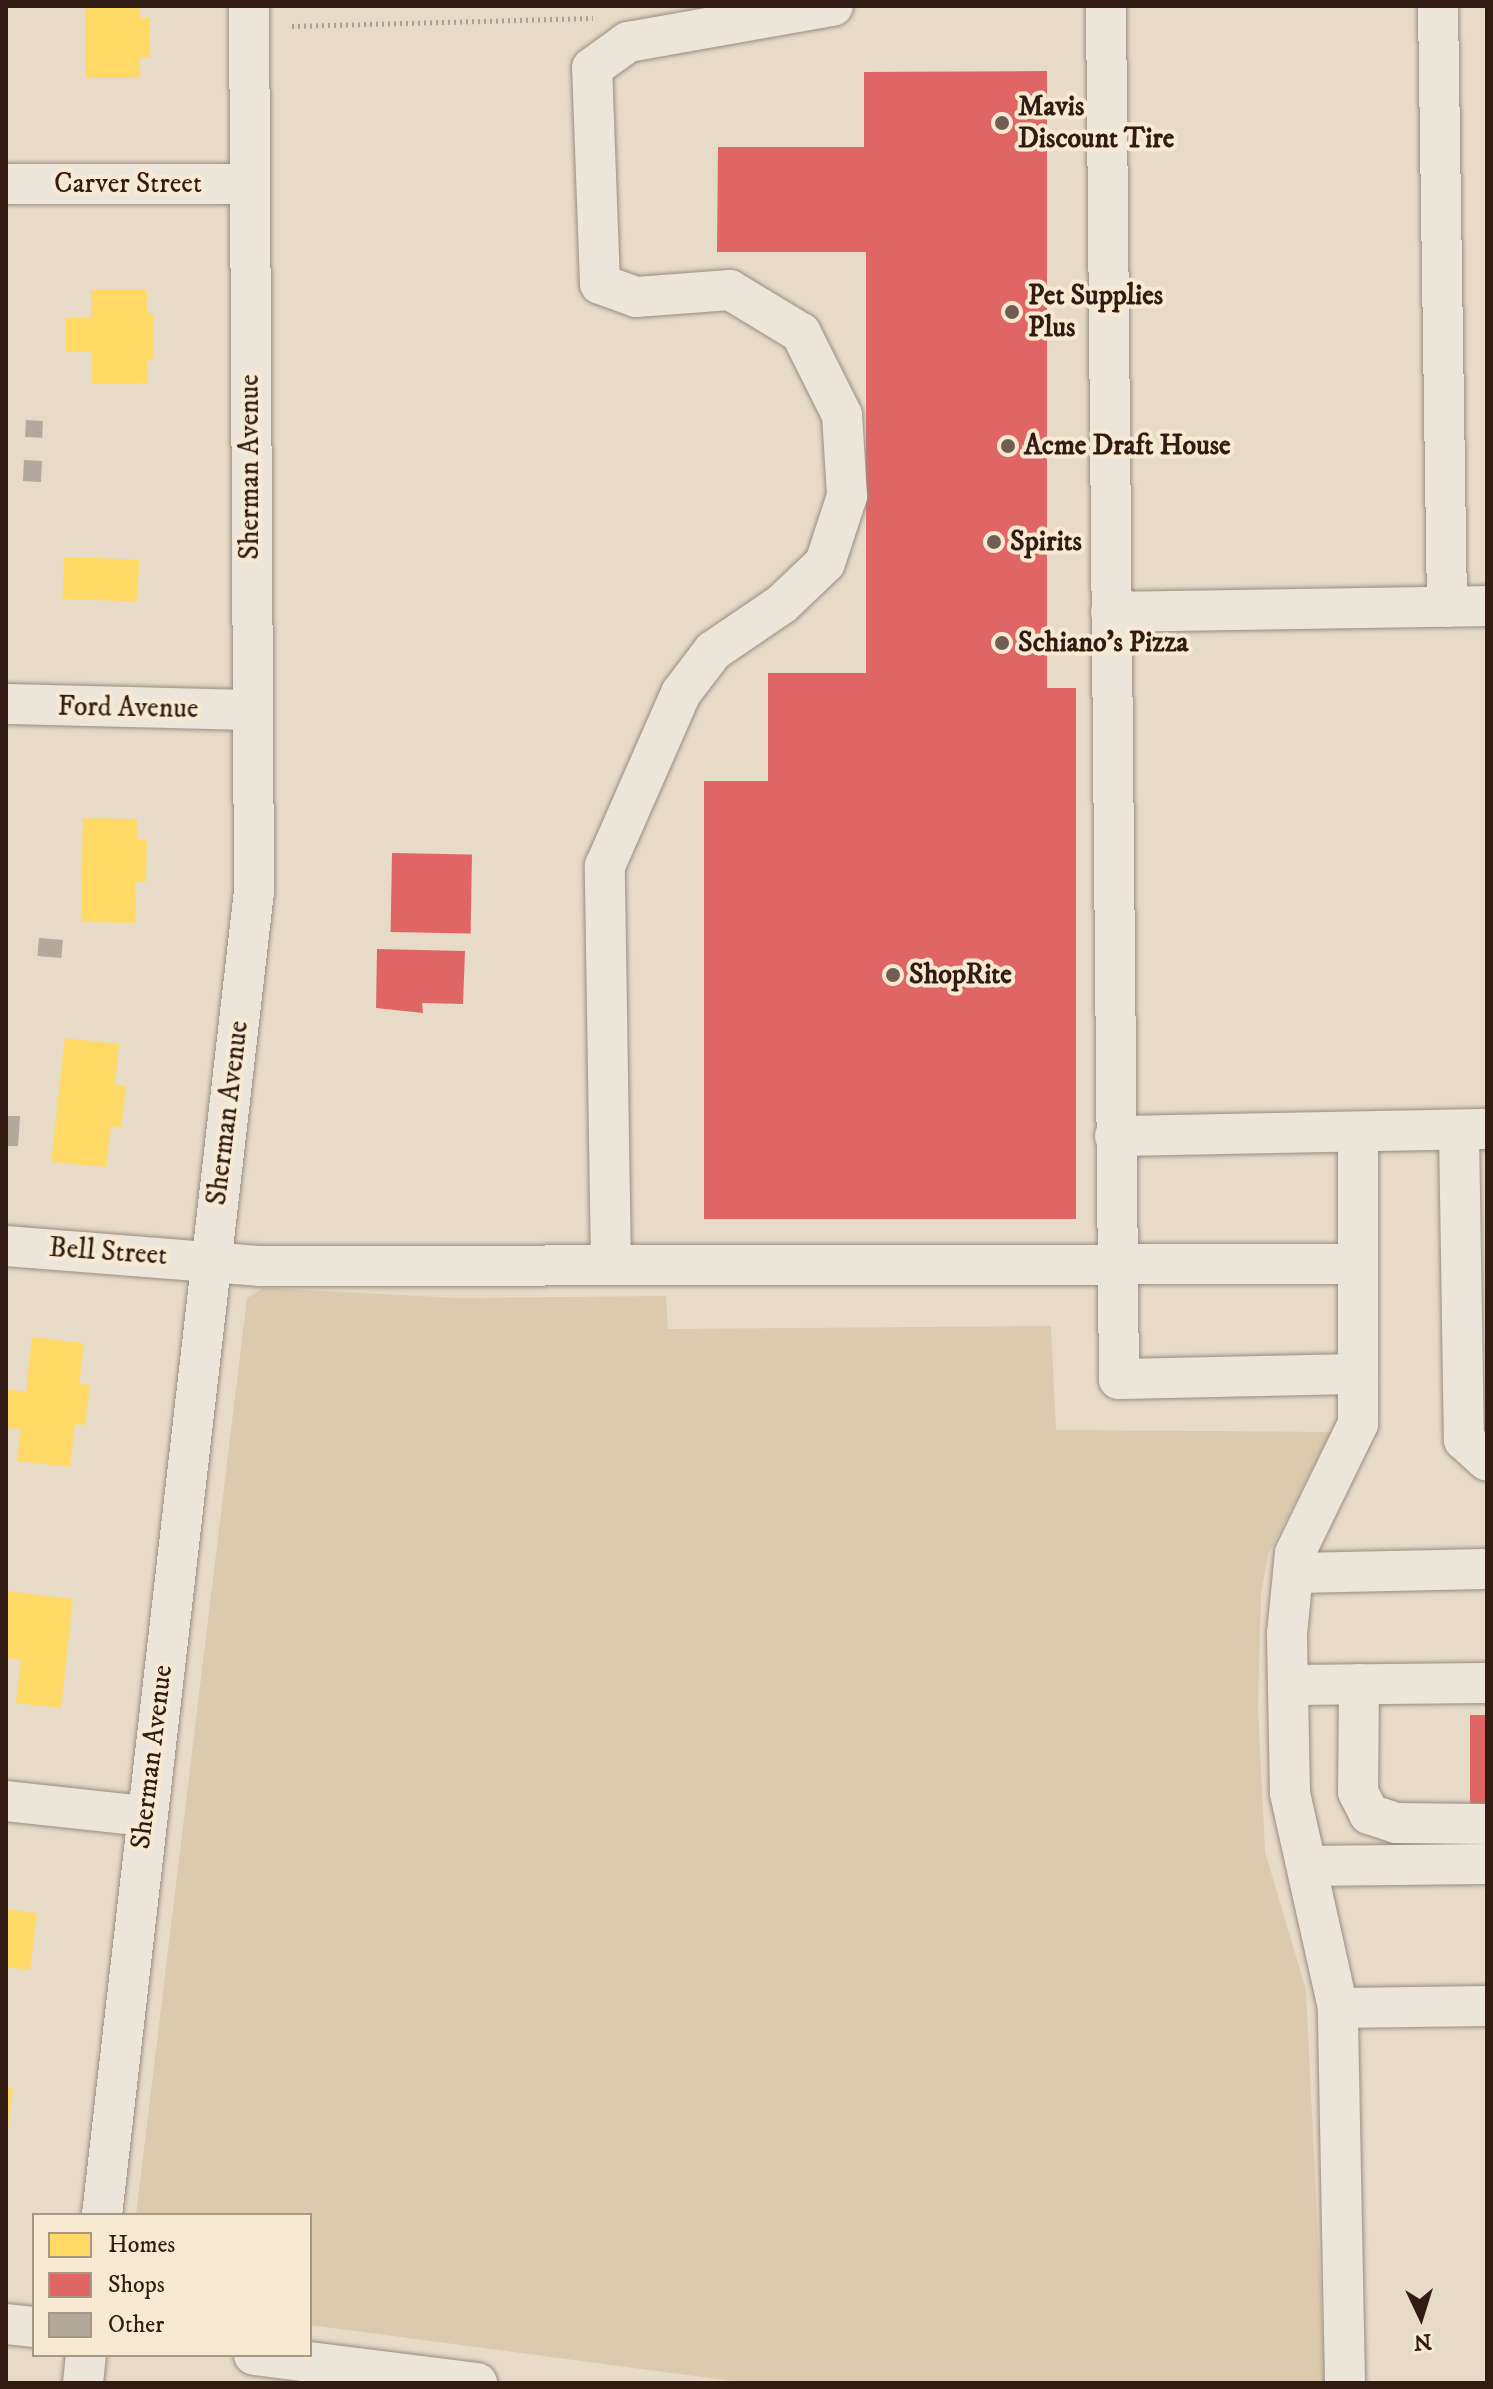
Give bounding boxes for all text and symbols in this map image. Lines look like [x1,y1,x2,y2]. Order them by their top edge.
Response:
place label: Mavis Discount Tire [1018,90,1174,156]
marker: Mavis Discount Tire [993,114,1011,132]
street label: Carver Street [54,167,202,201]
place label: Pet Supplies Plus [1028,279,1163,345]
marker: Pet Supplies Plus [1003,303,1021,321]
street label: Sherman Avenue [233,374,267,560]
place label: Acme Draft House [1024,429,1231,463]
marker: Acme Draft House [999,437,1017,455]
place label: Spirits [1010,525,1082,559]
marker: Spirits [985,533,1003,551]
place label: Schiano's Pizza [1018,626,1188,660]
marker: Schiano's Pizza [993,634,1011,652]
street label: Ford Avenue [57,690,199,726]
place label: ShopRite [909,958,1012,992]
marker: ShopRite [884,966,902,984]
street label: Sherman Avenue [200,1019,256,1207]
street label: Bell Street [48,1231,168,1273]
street label: Sherman Avenue [124,1663,180,1851]
legend [32,2213,312,2357]
text: Homes [108,2230,175,2260]
text: Shops [108,2270,165,2300]
north arrow [1381,2277,1461,2357]
text: Other [108,2310,164,2340]
text: N [1413,2327,1433,2356]

